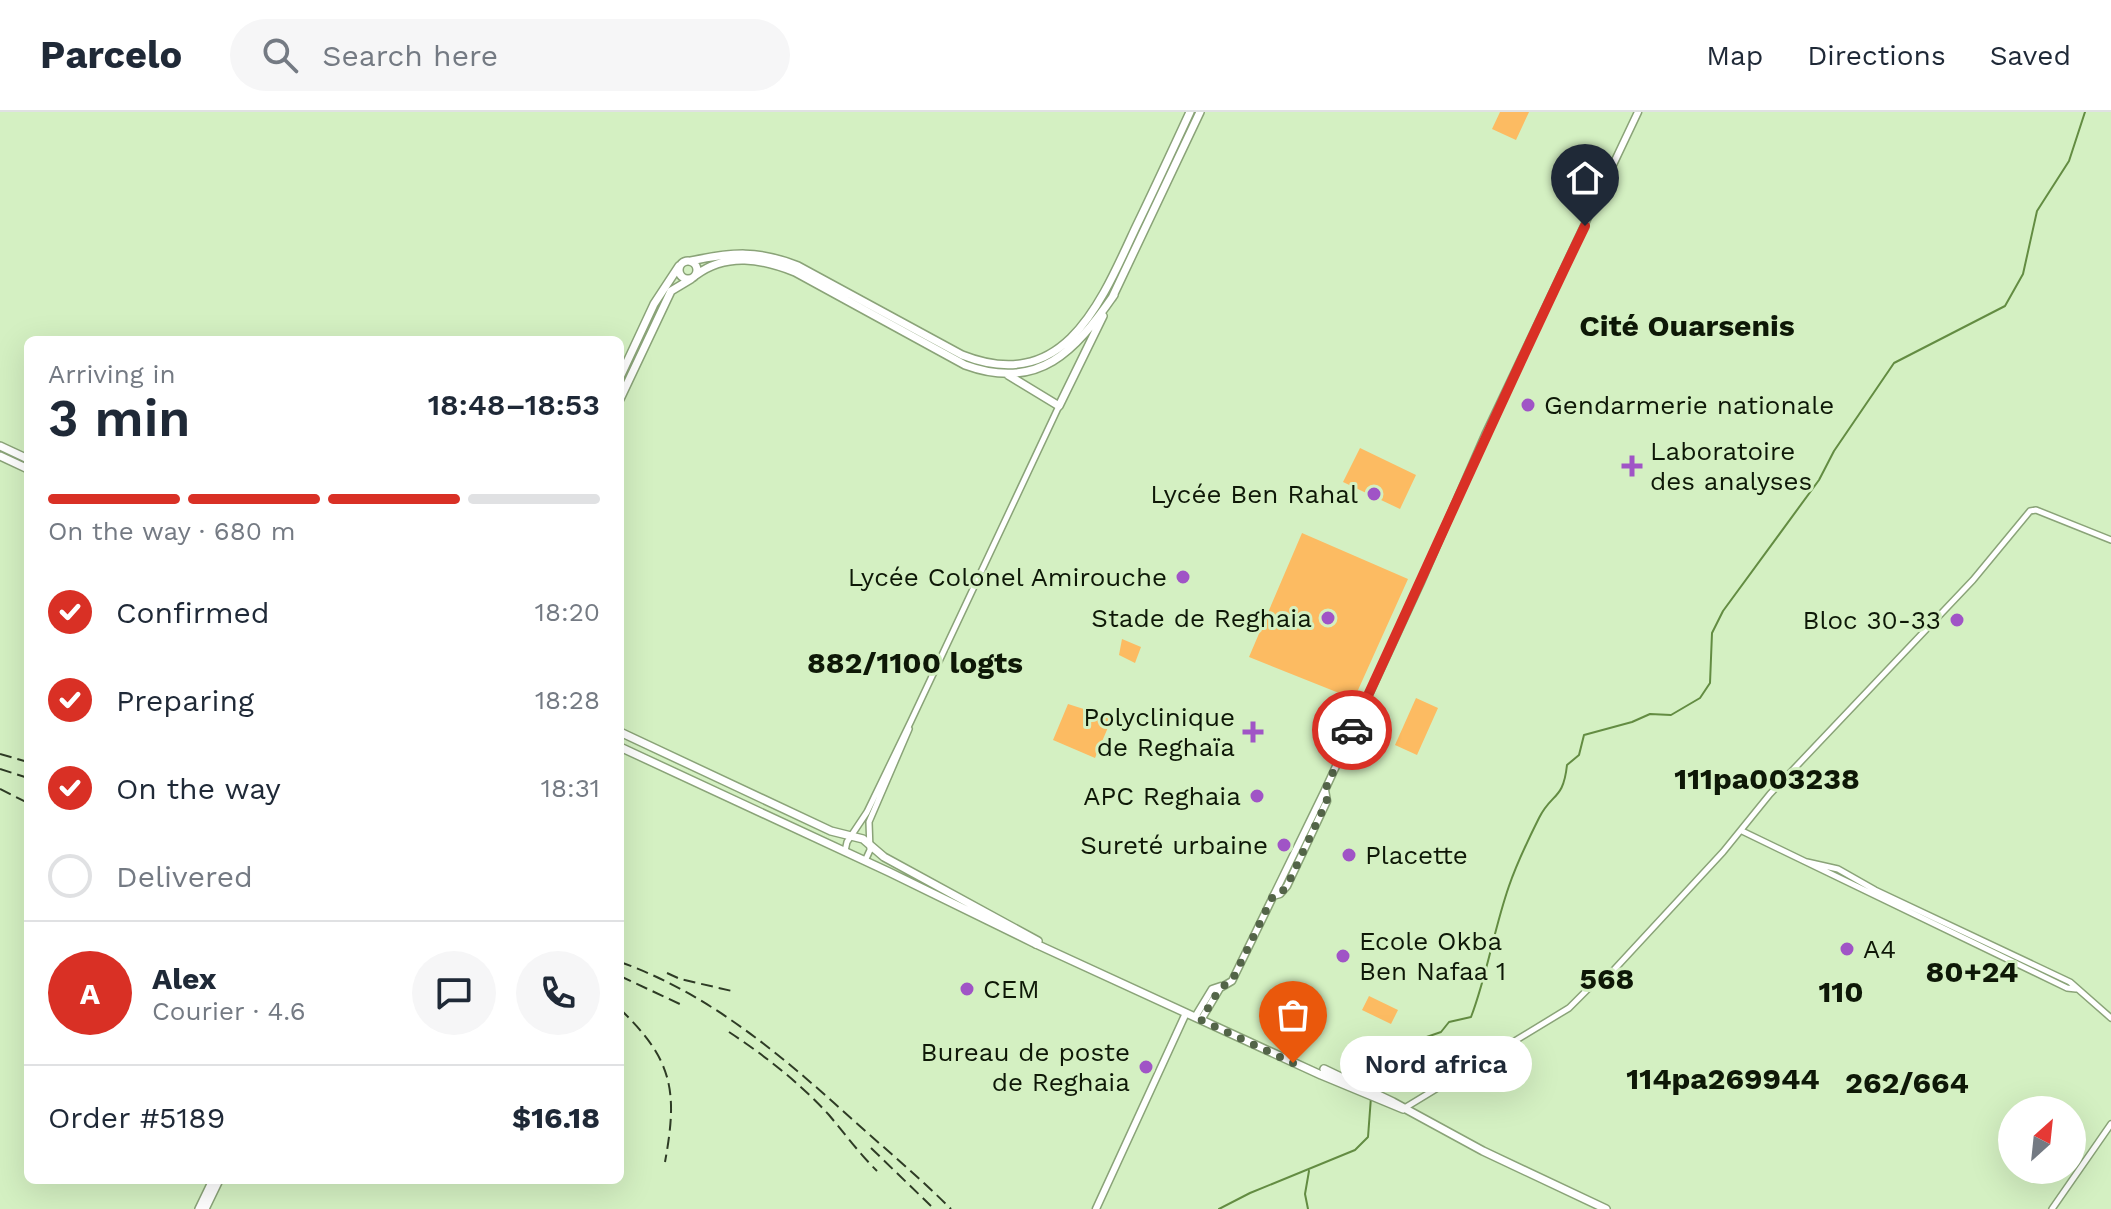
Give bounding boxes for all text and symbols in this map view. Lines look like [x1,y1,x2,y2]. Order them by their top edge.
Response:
search box [230,19,790,91]
text: Parcelo [40,33,182,77]
icon: search [258,33,302,77]
text: Search here [322,38,498,73]
text: Map [1706,39,1763,72]
text: Directions [1807,39,1946,72]
text: Saved [1990,39,2071,72]
pin [1551,144,1619,226]
icon: home [1563,156,1607,200]
district label: Cité Ouarsenis [1579,308,1795,343]
text: Arriving in [48,359,176,389]
text: 18:48–18:53 [428,387,600,422]
text: 3 min [48,388,191,449]
place label: Gendarmerie nationale [1544,390,1834,420]
marker: Gendarmerie nationale [1519,396,1537,414]
place label: Laboratoire des analyses [1650,436,1812,496]
marker: Laboratoire des analyses [1621,455,1643,477]
place label: Lycée Ben Rahal [1150,479,1358,509]
marker: Lycée Ben Rahal [1365,485,1383,503]
text: On the way · 680 m [48,516,295,546]
place label: Lycée Colonel Amirouche [848,562,1167,592]
marker: Lycée Colonel Amirouche [1174,568,1192,586]
icon: check [48,590,92,634]
text: Confirmed [116,595,270,630]
text: 18:20 [535,597,600,627]
place label: Stade de Reghaia [1091,603,1312,633]
place label: Bloc 30-33 [1802,605,1941,635]
marker: Stade de Reghaia [1319,609,1337,627]
marker: Bloc 30-33 [1948,611,1966,629]
district label: 882/1100 logts [807,645,1023,680]
icon: check [48,678,92,722]
text: Preparing [116,683,254,718]
text: 18:28 [535,685,600,715]
courier [1312,690,1392,770]
place label: Polyclinique de Reghaïa [1083,702,1235,762]
icon: car [1330,708,1374,752]
marker: Polyclinique de Reghaïa [1242,721,1264,743]
district label: 111pa003238 [1674,761,1860,796]
icon: check [48,766,92,810]
text: On the way [116,771,281,806]
text: 18:31 [541,773,600,803]
place label: APC Reghaia [1083,781,1241,811]
marker: APC Reghaia [1248,787,1266,805]
place label: Sureté urbaine [1080,830,1268,860]
marker: Sureté urbaine [1275,836,1293,854]
place label: Placette [1365,840,1468,870]
marker: Placette [1340,846,1358,864]
text: Delivered [116,859,253,894]
place label: Ecole Okba Ben Nafaa 1 [1359,926,1506,986]
place label: A4 [1863,934,1896,964]
marker: A4 [1838,940,1856,958]
marker: Ecole Okba Ben Nafaa 1 [1334,947,1352,965]
button: chat [412,951,496,1035]
button: phone [516,951,600,1035]
district label: 80+24 [1926,954,2018,989]
text: Alex [152,961,216,996]
district label: 568 [1580,961,1634,996]
place label: CEM [983,974,1040,1004]
district label: 110 [1818,974,1864,1009]
text: A [80,976,100,1011]
marker: CEM [958,980,976,998]
pin [1259,981,1327,1063]
icon: bag [1271,993,1315,1037]
text: Courier · 4.6 [152,996,306,1026]
callout: Nord africa [1341,1035,1533,1091]
place label: Bureau de poste de Reghaia [920,1037,1130,1097]
text: Nord africa [1365,1049,1507,1079]
marker: Bureau de poste de Reghaia [1137,1058,1155,1076]
district label: 114pa269944 [1626,1061,1820,1096]
district label: 262/664 [1845,1065,1969,1100]
north arrow [1998,1096,2086,1184]
map controls [1998,1096,2086,1184]
text: Order #5189 [48,1100,225,1135]
text: $16.18 [512,1100,600,1135]

